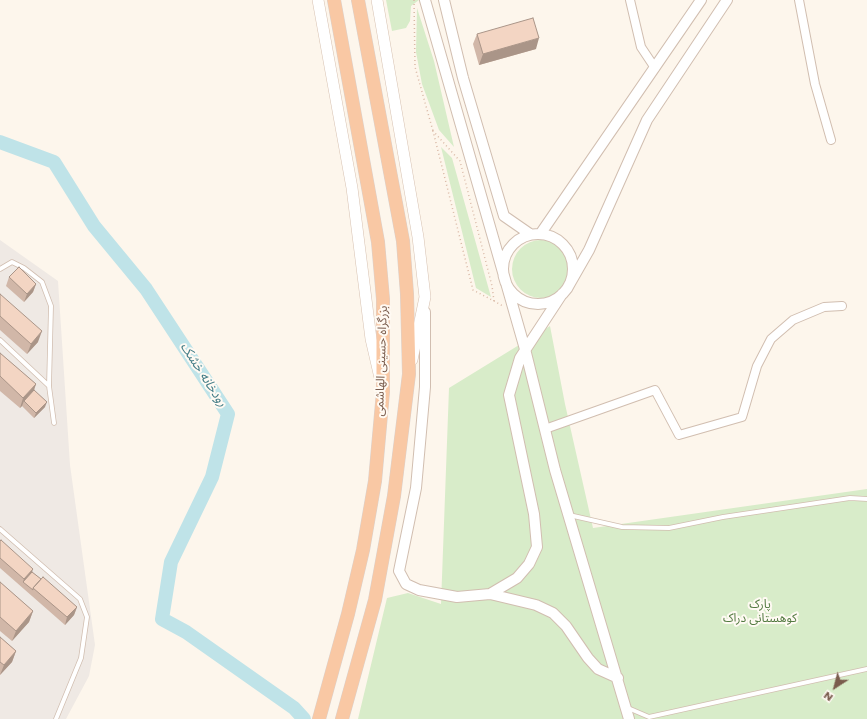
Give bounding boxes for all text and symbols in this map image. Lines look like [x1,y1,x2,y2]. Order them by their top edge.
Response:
street label: بزرگراه حسینی الهاشمی [373,305,391,417]
water label: رودخانه خشک [176,340,230,410]
park label: پارک کوهستانی دراک [723,598,797,626]
north arrow [815,667,855,707]
text: N [820,688,836,706]

